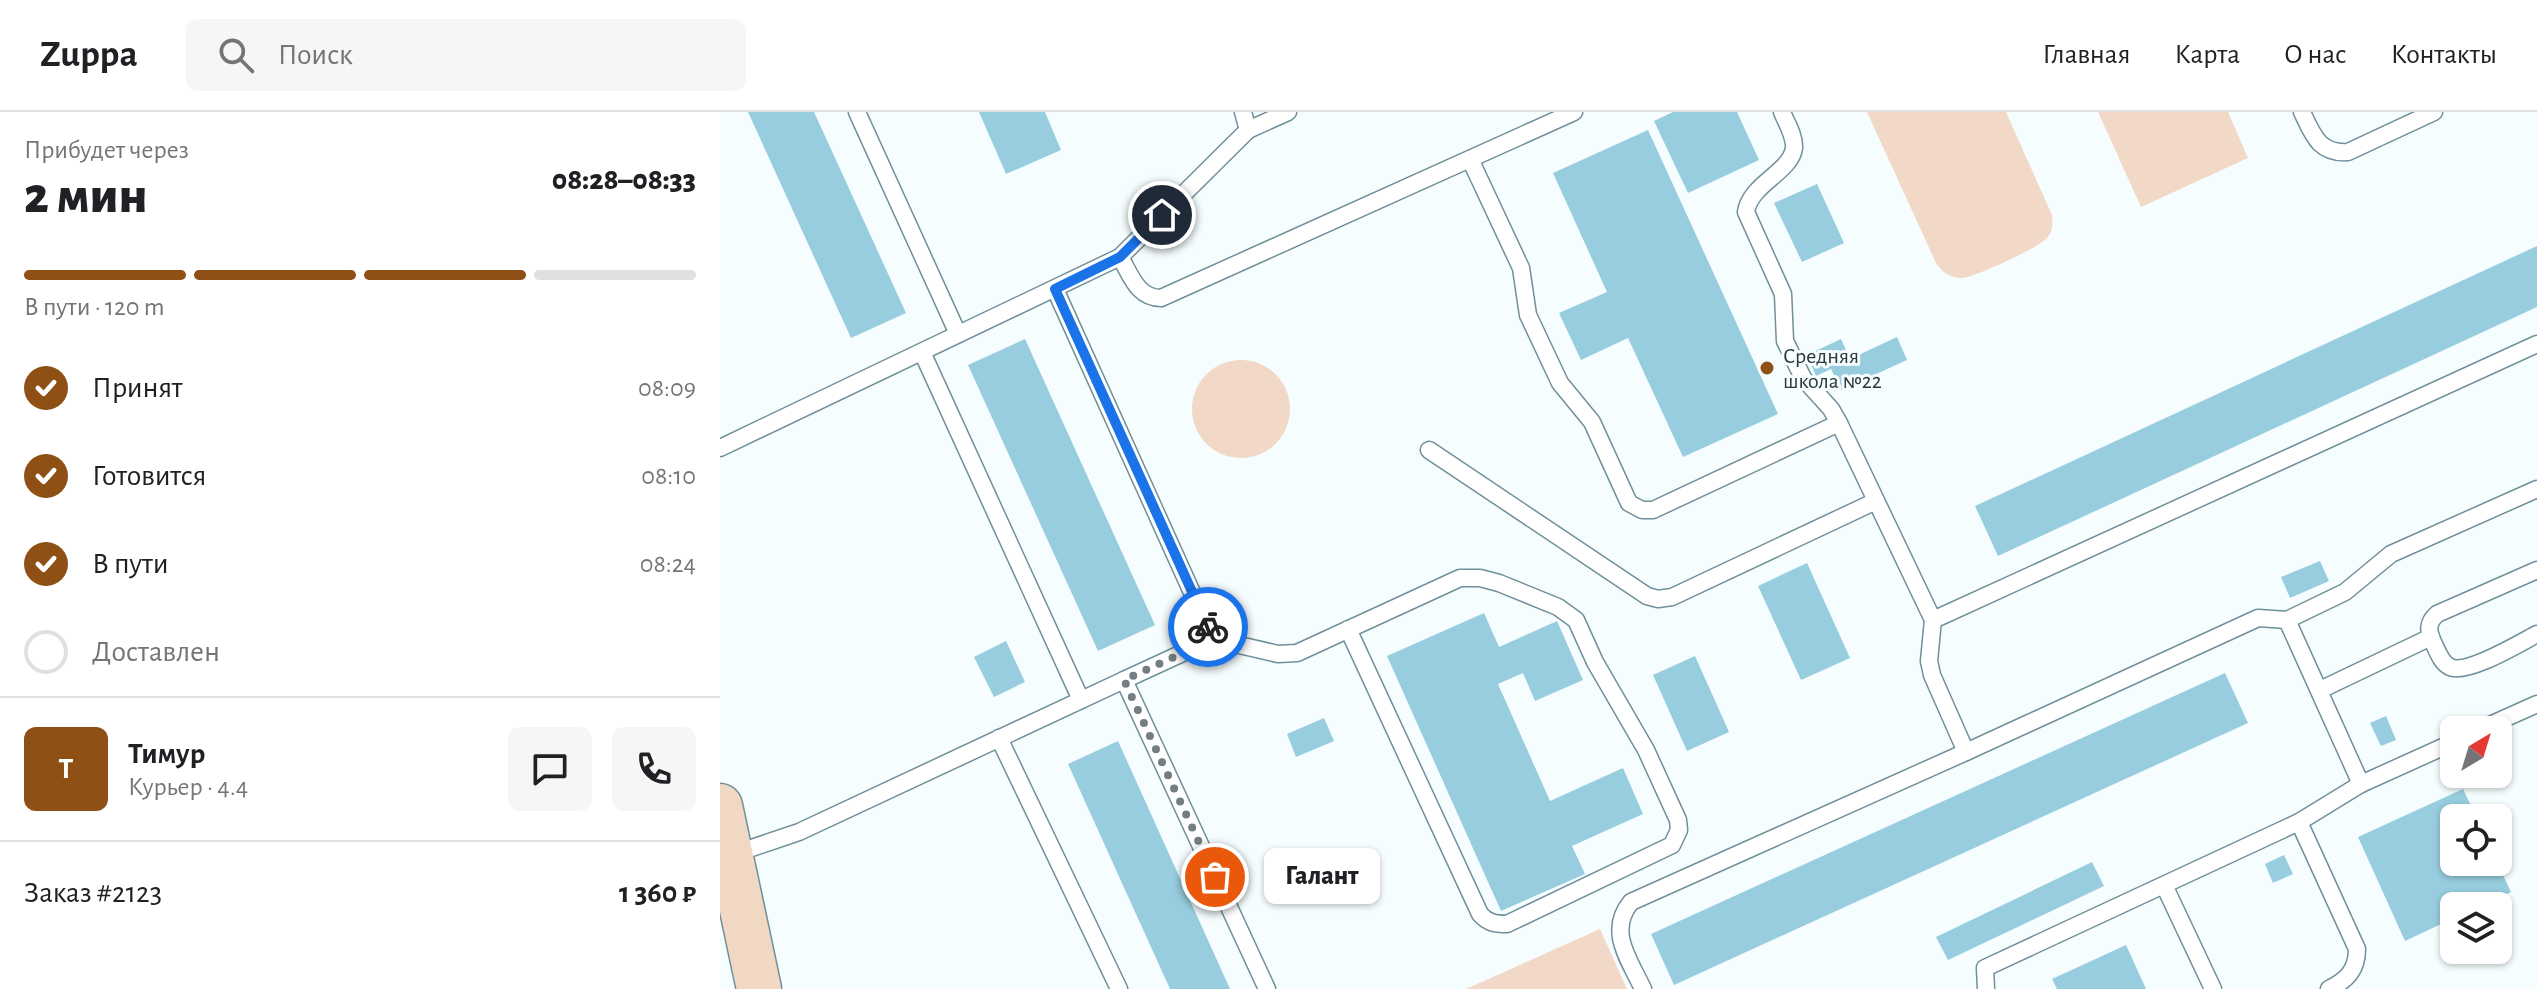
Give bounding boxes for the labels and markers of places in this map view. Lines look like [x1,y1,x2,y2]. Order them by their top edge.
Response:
pin [1128,181,1196,249]
place label: Средняя школа №22 [1783,345,1882,392]
marker: Средняя школа №22 [1758,359,1776,377]
pin [1181,843,1249,911]
callout: Галант [1263,849,1379,905]

